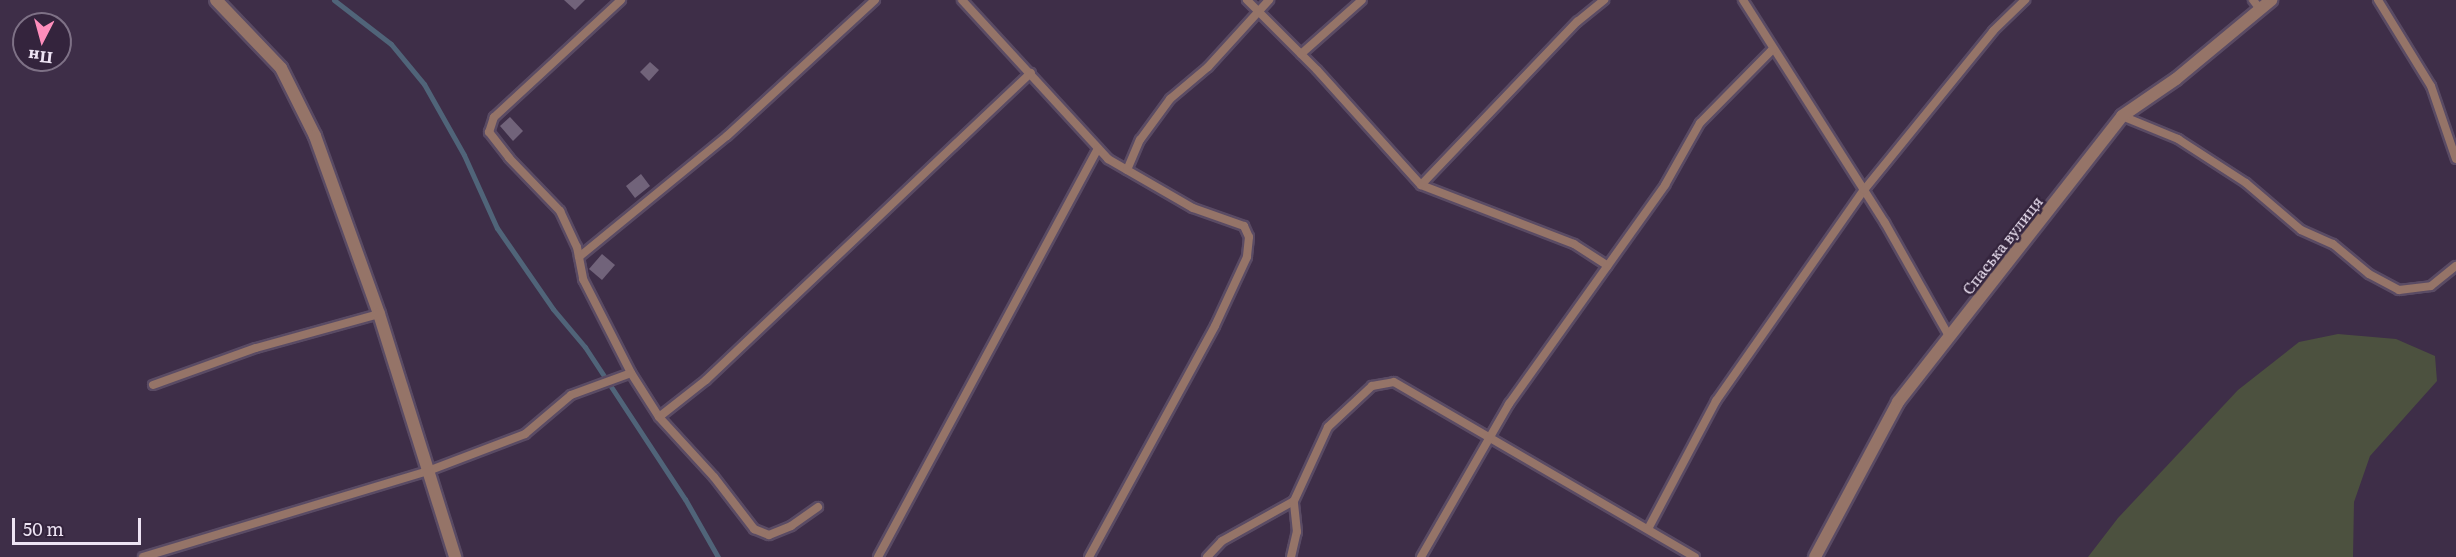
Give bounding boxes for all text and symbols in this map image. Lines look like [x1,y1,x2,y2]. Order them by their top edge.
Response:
north arrow [12,12,72,72]
text: Пн [27,45,54,71]
street label: Спаська вулиця [1958,192,2046,298]
scale bar [15,506,144,544]
text: 50 m [23,515,64,542]

